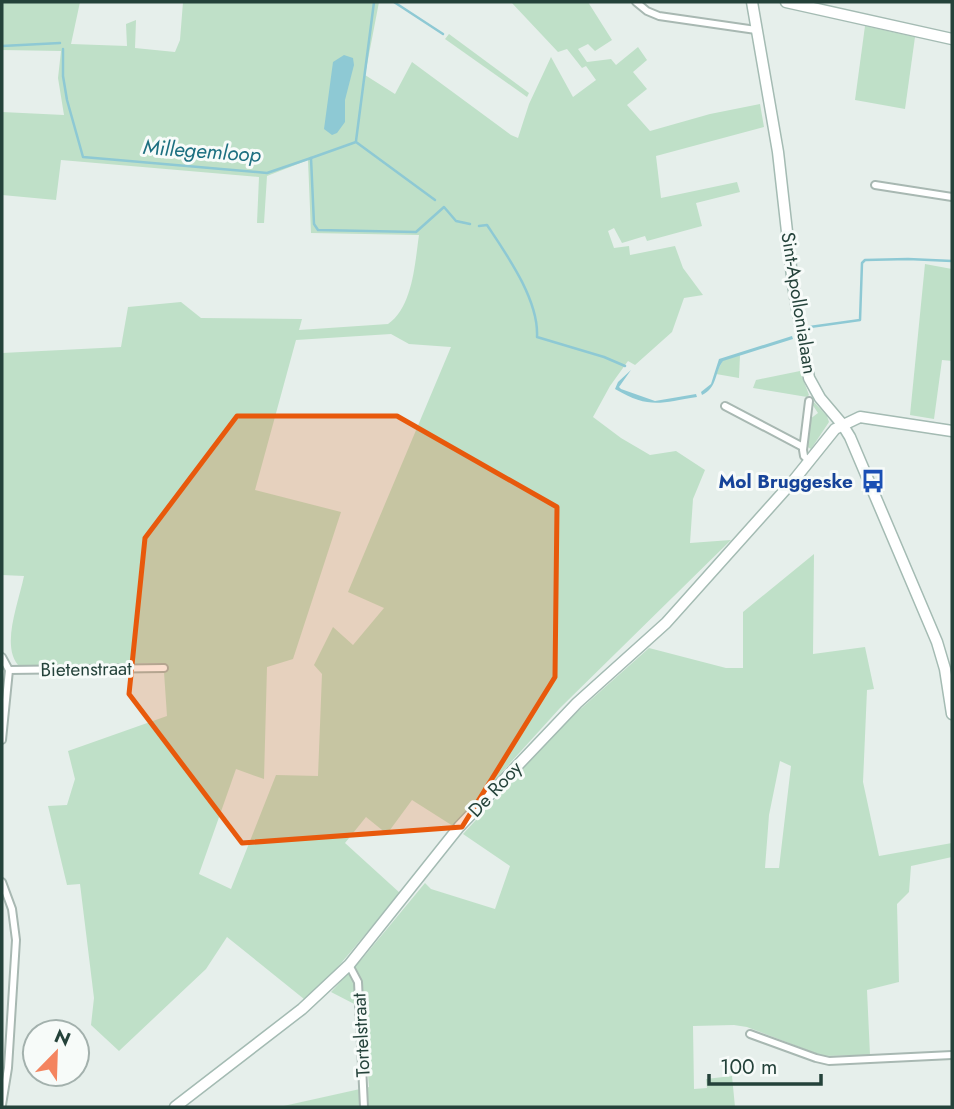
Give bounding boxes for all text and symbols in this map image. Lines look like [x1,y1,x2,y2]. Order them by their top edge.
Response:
water label: Millegemloop [142,132,262,170]
street label: Sint-Apollonialaan [774,230,824,376]
bus stop icon: Mol Bruggeske [859,467,887,495]
place label: Mol Bruggeske [718,468,853,495]
street label: Bietenstraat [40,655,132,683]
street label: De Rooy [462,755,528,823]
street label: Tortelstraat [345,992,377,1078]
north arrow [21,1018,91,1088]
text: N [50,1022,75,1053]
scale bar [709,1042,821,1086]
text: 100 m [720,1052,777,1082]

